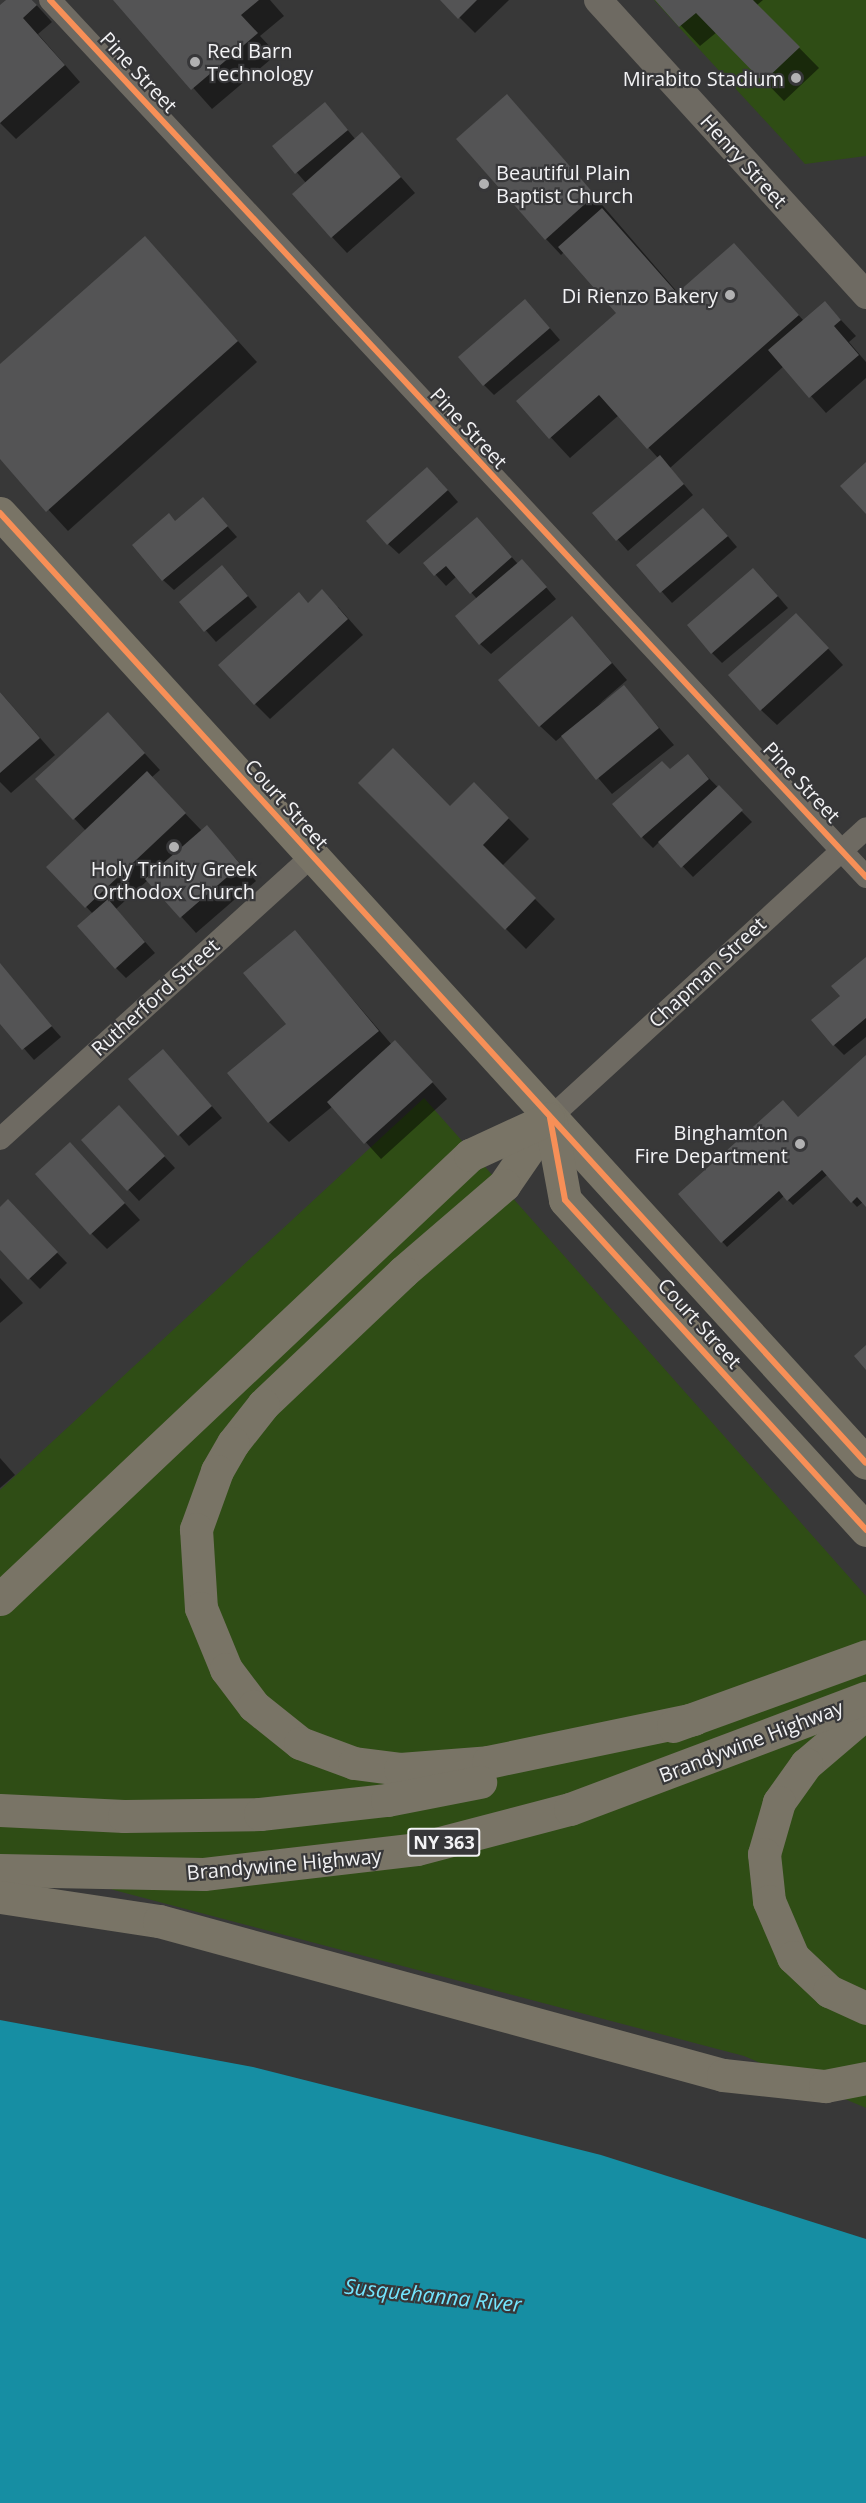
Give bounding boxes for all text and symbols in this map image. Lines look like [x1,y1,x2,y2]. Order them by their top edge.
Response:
street label: Pine Street [96,27,182,117]
place label: Red Barn Technology [207,39,313,86]
marker: Red Barn Technology [188,55,202,69]
place label: Mirabito Stadium [623,66,784,90]
marker: Mirabito Stadium [789,71,803,85]
street label: Henry Street [696,109,792,213]
place label: Beautiful Plain Baptist Church [496,160,633,207]
marker: Beautiful Plain Baptist Church [477,177,491,191]
place label: Di Rienzo Bakery [562,283,718,307]
marker: Di Rienzo Bakery [723,288,737,302]
street label: Pine Street [426,383,512,473]
street label: Pine Street [759,737,845,827]
street label: Court Street [240,754,334,854]
marker: Holy Trinity Greek Orthodox Church [167,840,181,854]
place label: Holy Trinity Greek Orthodox Church [91,856,257,903]
street label: Chapman Street [644,912,770,1032]
street label: Rutherford Street [86,933,224,1061]
place label: Binghamton Fire Department [634,1120,788,1167]
marker: Binghamton Fire Department [793,1137,807,1151]
street label: Court Street [653,1273,747,1373]
street label: Brandywine Highway [655,1695,847,1787]
road number: NY 363 [406,1827,482,1857]
street label: Brandywine Highway [186,1844,382,1884]
water label: Susquehanna River [343,2273,523,2317]

